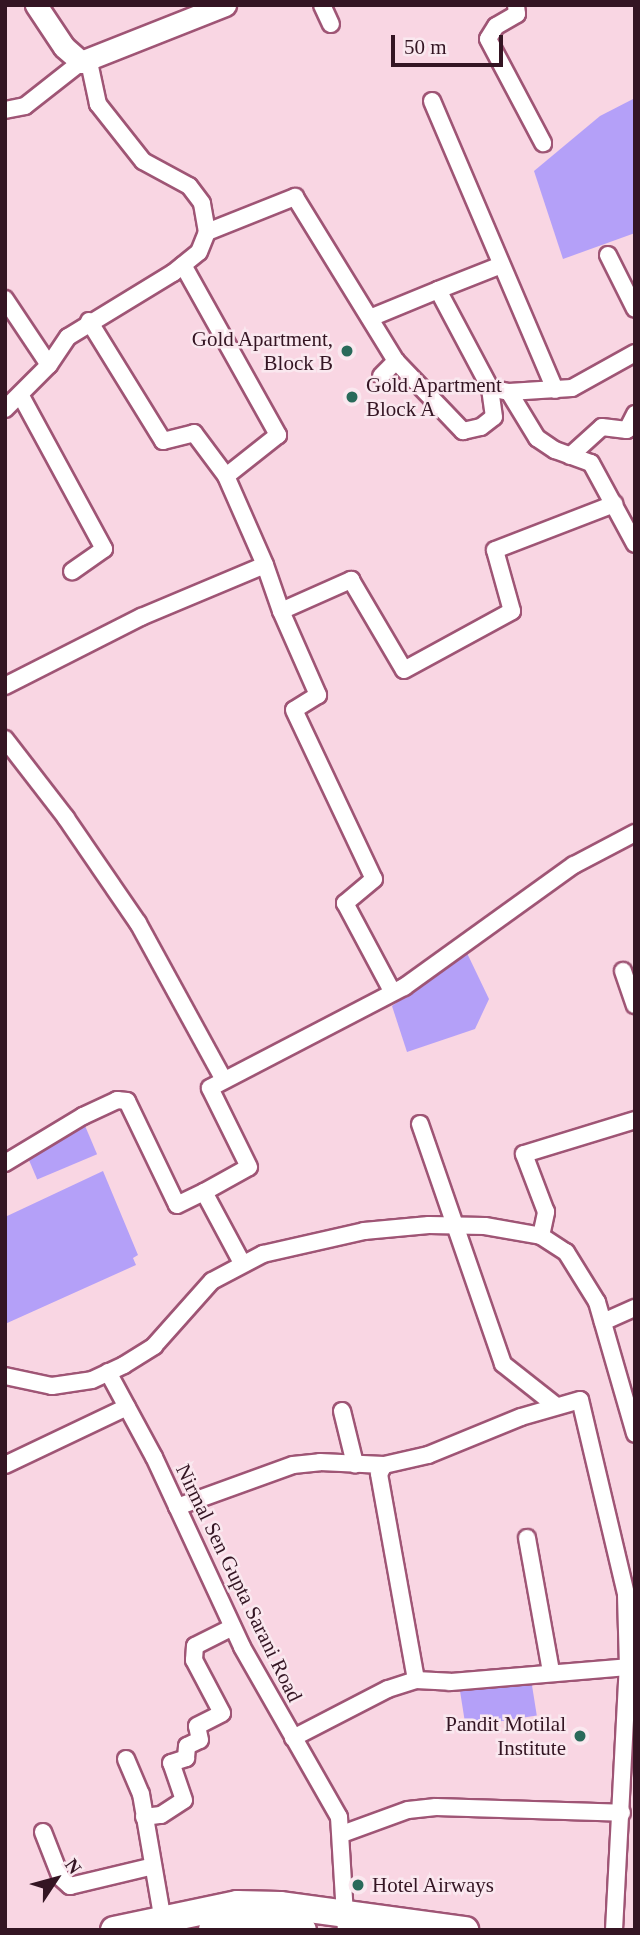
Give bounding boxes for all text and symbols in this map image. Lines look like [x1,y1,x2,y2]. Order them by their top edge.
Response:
scale bar [395,21,507,65]
text: 50 m [404,35,447,59]
place label: Gold Apartment, Block B [191,326,333,376]
marker: Gold Apartment, Block B [339,343,355,359]
place label: Gold Apartment Block A [366,372,503,422]
marker: Gold Apartment Block A [344,389,360,405]
street label: Nirmal Sen Gupta Sarani Road [170,1460,308,1706]
place label: Pandit Motilal Institute [445,1711,566,1761]
marker: Pandit Motilal Institute [572,1728,588,1744]
north arrow [21,1844,91,1914]
text: N [61,1855,86,1878]
place label: Hotel Airways [372,1872,495,1898]
marker: Hotel Airways [350,1877,366,1893]

